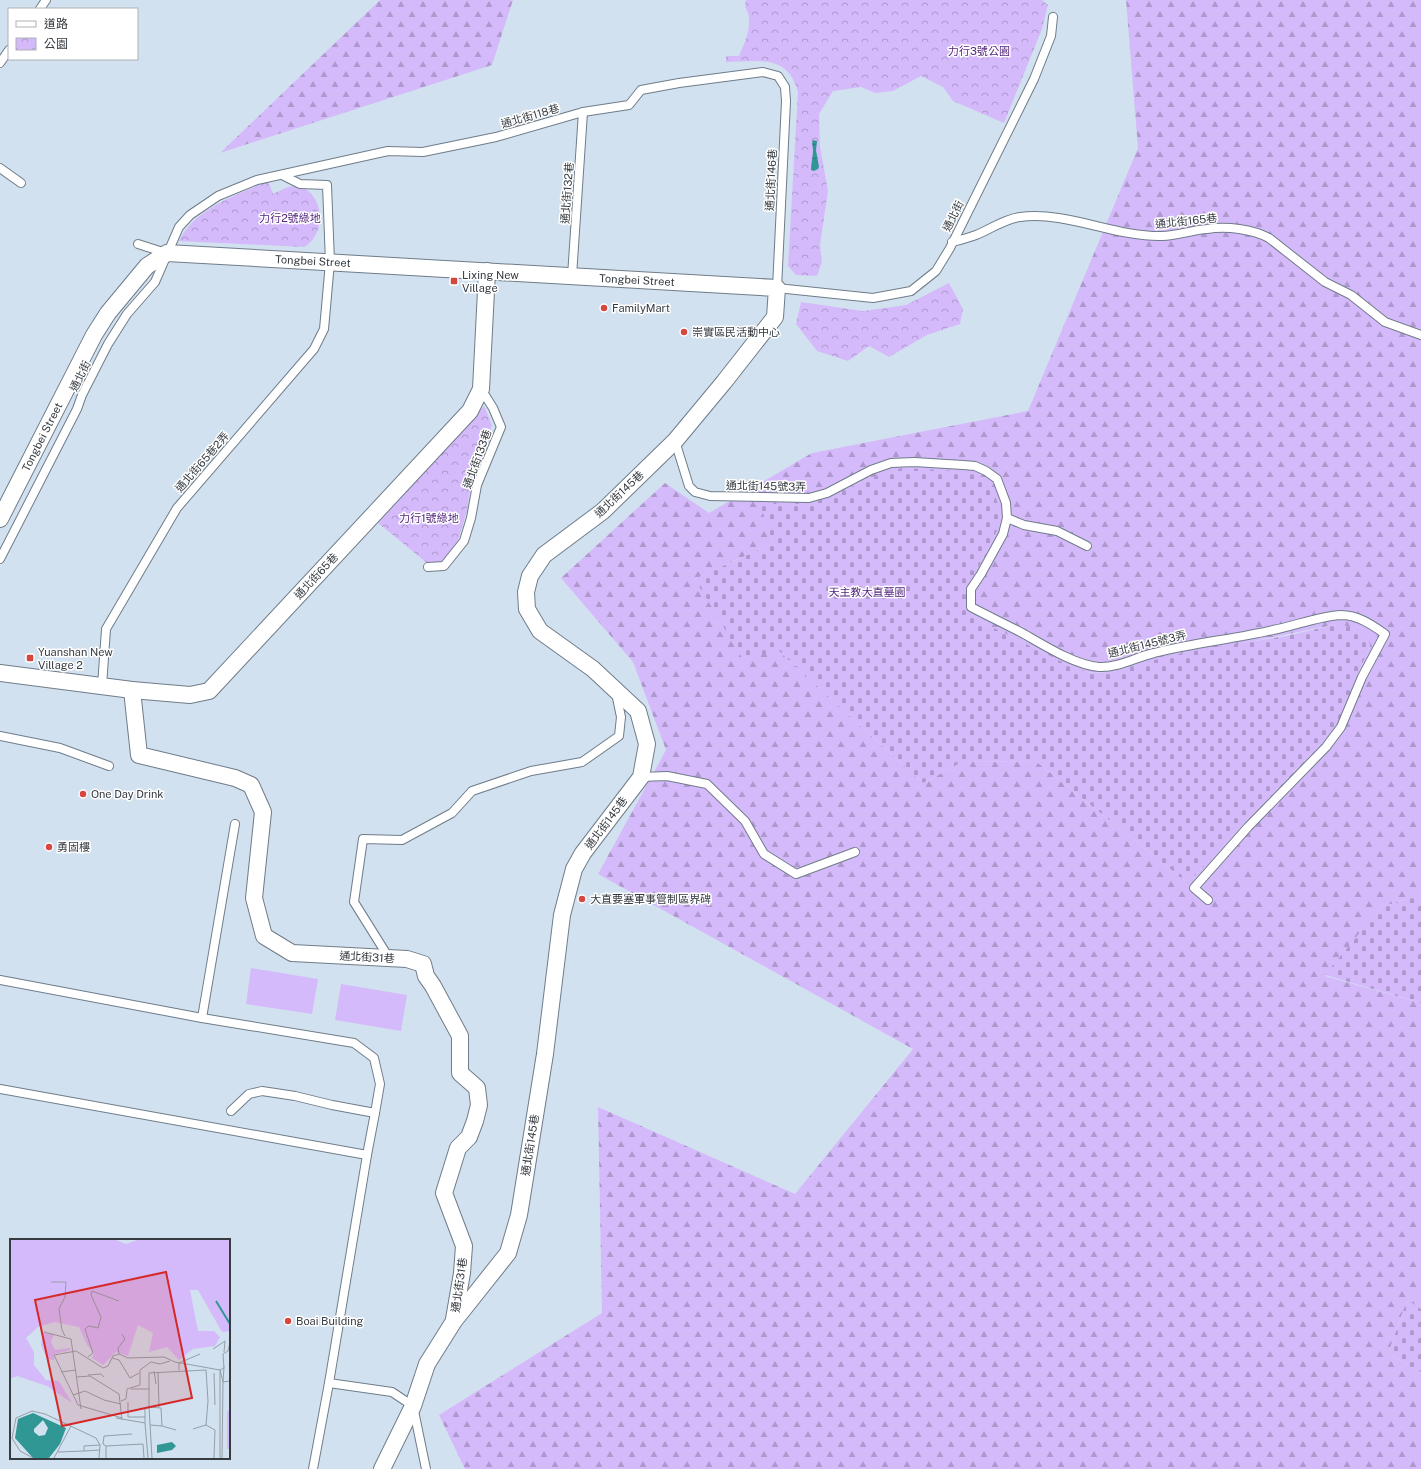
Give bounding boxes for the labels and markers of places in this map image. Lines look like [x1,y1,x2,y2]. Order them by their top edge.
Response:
place label: Lixing New Village [462,269,519,294]
marker: Lixing New Village [449,276,459,286]
place label: FamilyMart [612,302,670,314]
marker: FamilyMart [599,303,609,313]
place label: 崇實區民活動中心 [692,326,780,338]
marker: 崇實區民活動中心 [679,327,689,337]
place label: Yuanshan New Village 2 [38,646,113,671]
marker: Yuanshan New Village 2 [25,653,35,663]
place label: One Day Drink [91,788,163,800]
marker: One Day Drink [78,789,88,799]
place label: 勇固樓 [57,841,90,853]
marker: 勇固樓 [44,842,54,852]
place label: 大直要塞軍事管制區界碑 [590,893,711,905]
marker: 大直要塞軍事管制區界碑 [577,894,587,904]
place label: Boai Building [296,1315,364,1327]
marker: Boai Building [283,1316,293,1326]

